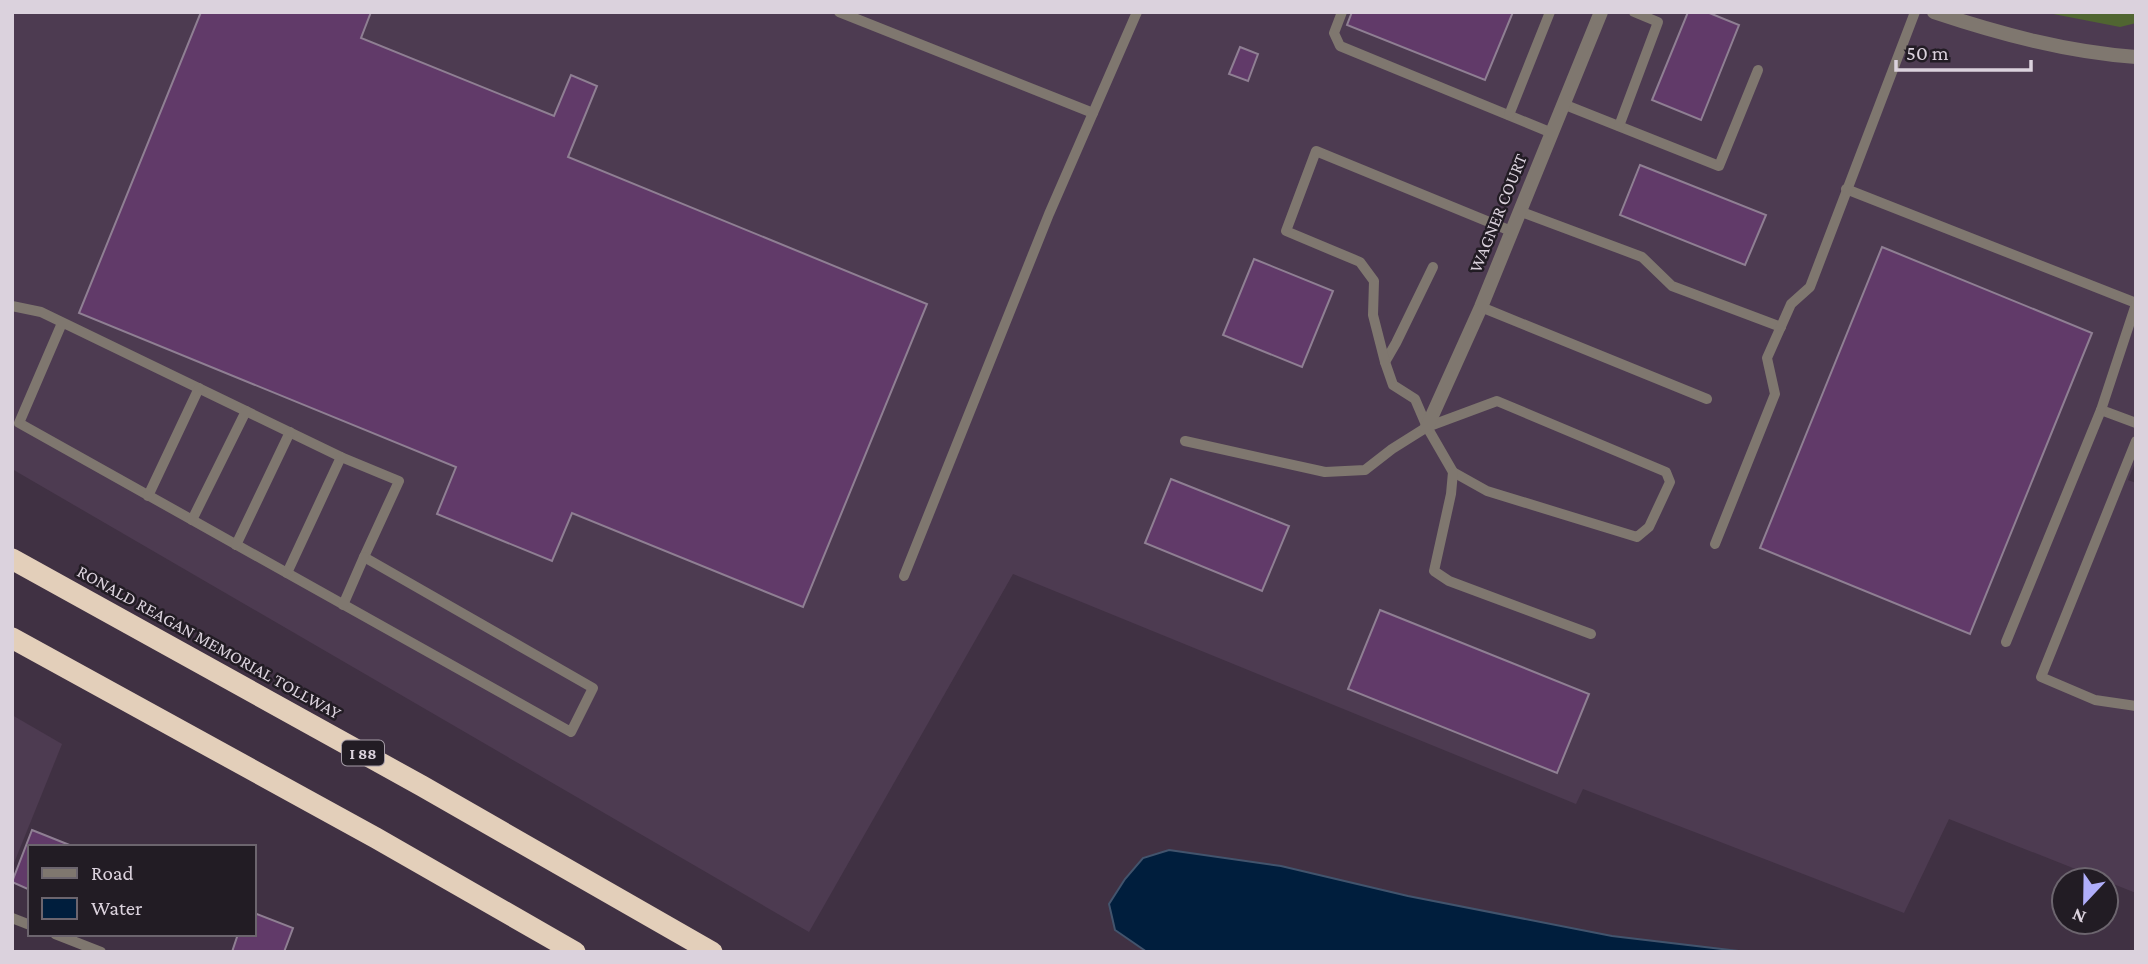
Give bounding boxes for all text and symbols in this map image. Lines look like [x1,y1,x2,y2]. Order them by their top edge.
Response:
scale bar [1896,28,2031,72]
text: 50 m [1906,41,1949,65]
street label: WAGNER COURT [1465,151,1531,275]
street label: RONALD REAGAN MEMORIAL TOLLWAY [74,561,345,723]
road number: I 88 [342,740,384,766]
legend [28,845,256,936]
text: Road [91,861,134,885]
north arrow [2050,866,2120,936]
text: Water [91,896,143,920]
text: N [2069,904,2089,928]

